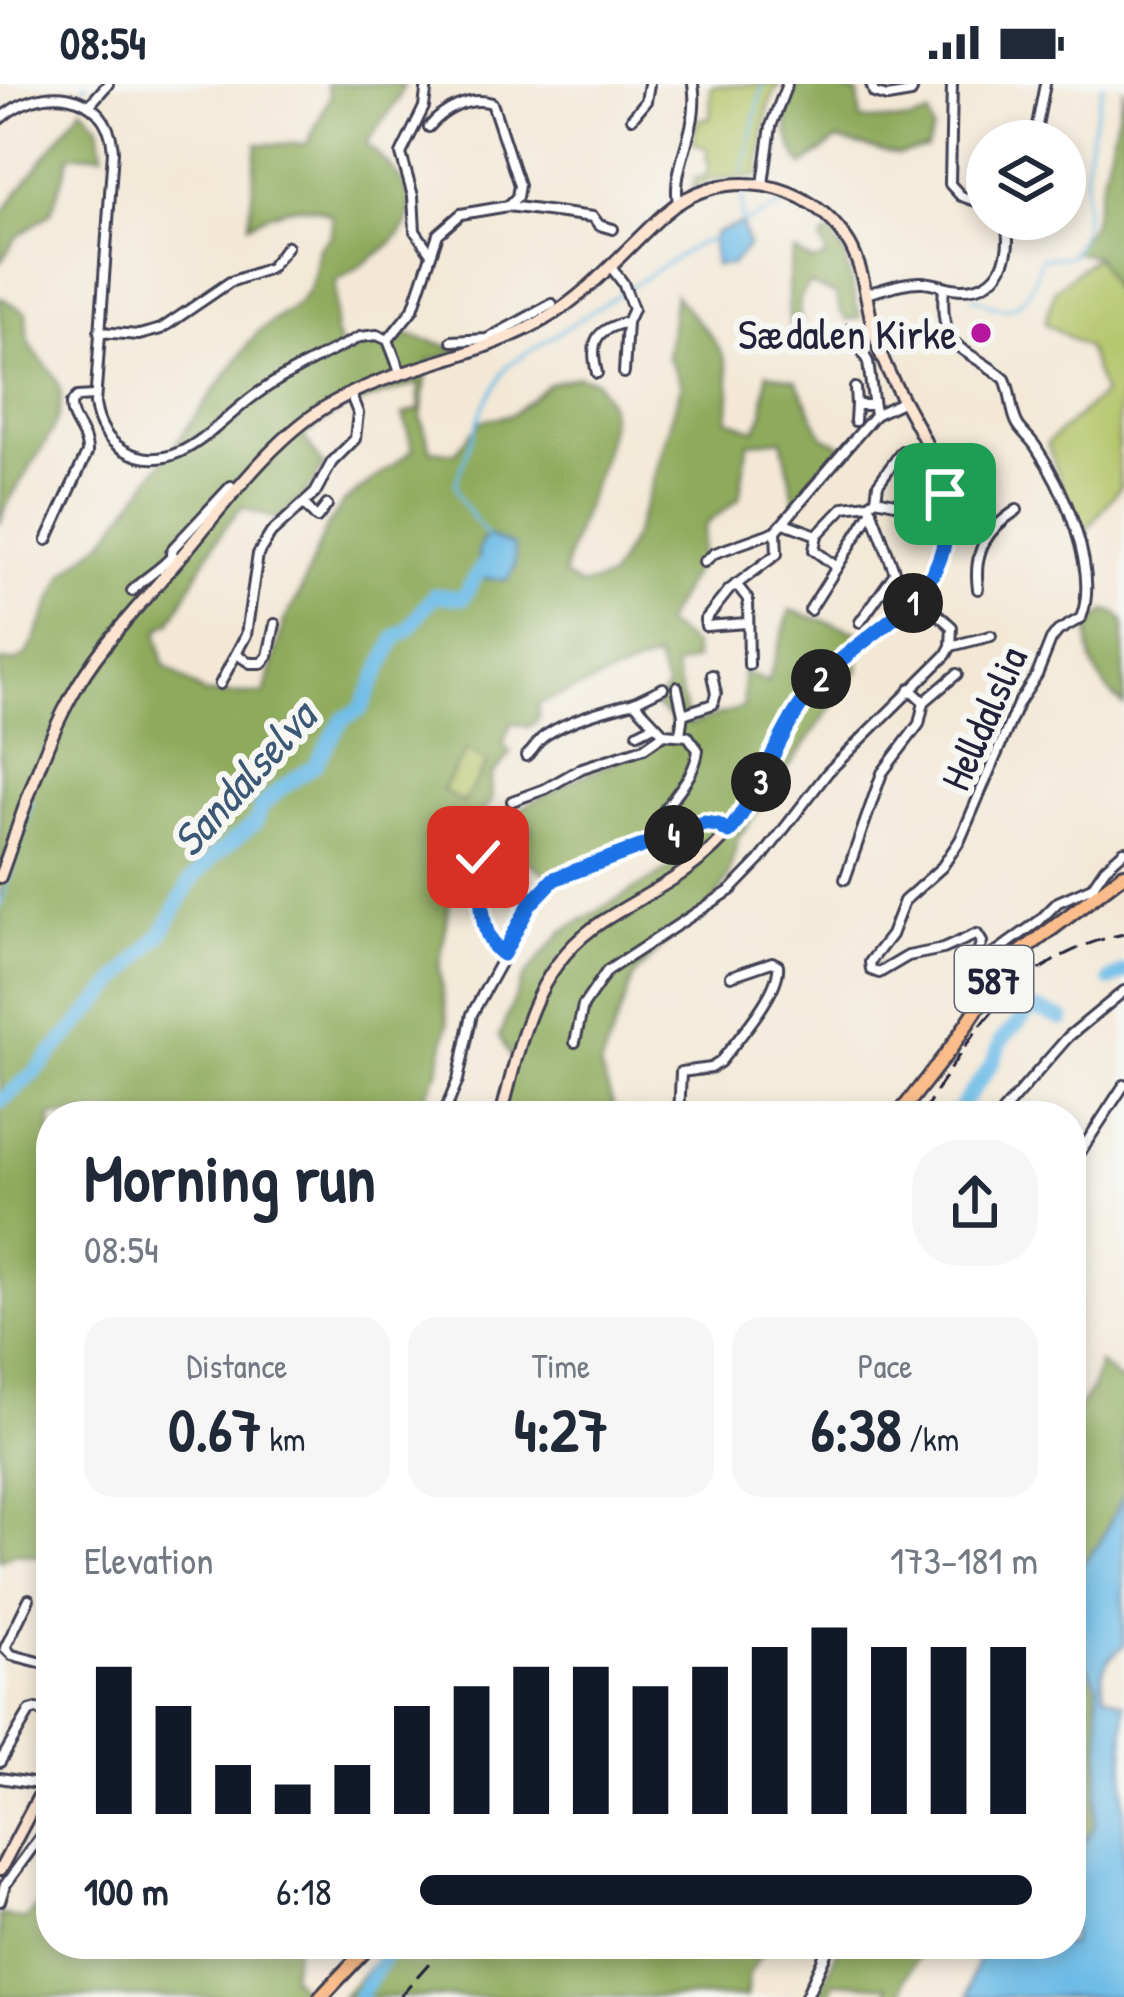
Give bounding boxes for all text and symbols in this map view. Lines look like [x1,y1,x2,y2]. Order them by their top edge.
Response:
text: 08:54 [60,12,146,73]
map controls [966,120,1086,240]
button: layers [966,120,1086,240]
place label: Sædalen Kirke [738,305,957,362]
marker: Sædalen Kirke [968,320,994,346]
pin [894,443,996,545]
icon: arrive [912,461,978,527]
pin: 1 [883,573,943,633]
text: 1 [907,581,919,625]
street label: Helldalslia [926,637,1040,799]
pin: 2 [791,649,851,709]
text: 2 [813,657,829,701]
water label: Sandalselva [157,684,332,869]
pin: 3 [731,752,791,812]
text: 3 [754,760,768,804]
pin: 4 [644,805,704,865]
pin [427,806,529,908]
text: 4 [668,813,680,857]
icon: check [445,824,511,890]
road number: 587 [955,946,1033,1012]
text: Morning run [84,1132,376,1222]
button: share [912,1140,1038,1266]
text: 08:54 [84,1222,159,1275]
text: Distance [187,1344,287,1388]
text: Time [532,1344,590,1388]
text: Pace [858,1344,912,1388]
text: 0.67 [168,1388,262,1470]
text: 4:27 [514,1388,608,1470]
text: 6:38 [811,1388,902,1470]
text: km [262,1417,306,1461]
text: /km [902,1417,959,1461]
text: Elevation [84,1533,214,1586]
text: 173–181 m [890,1533,1038,1586]
text: 100 m [84,1864,169,1917]
text: 6:18 [276,1864,332,1917]

